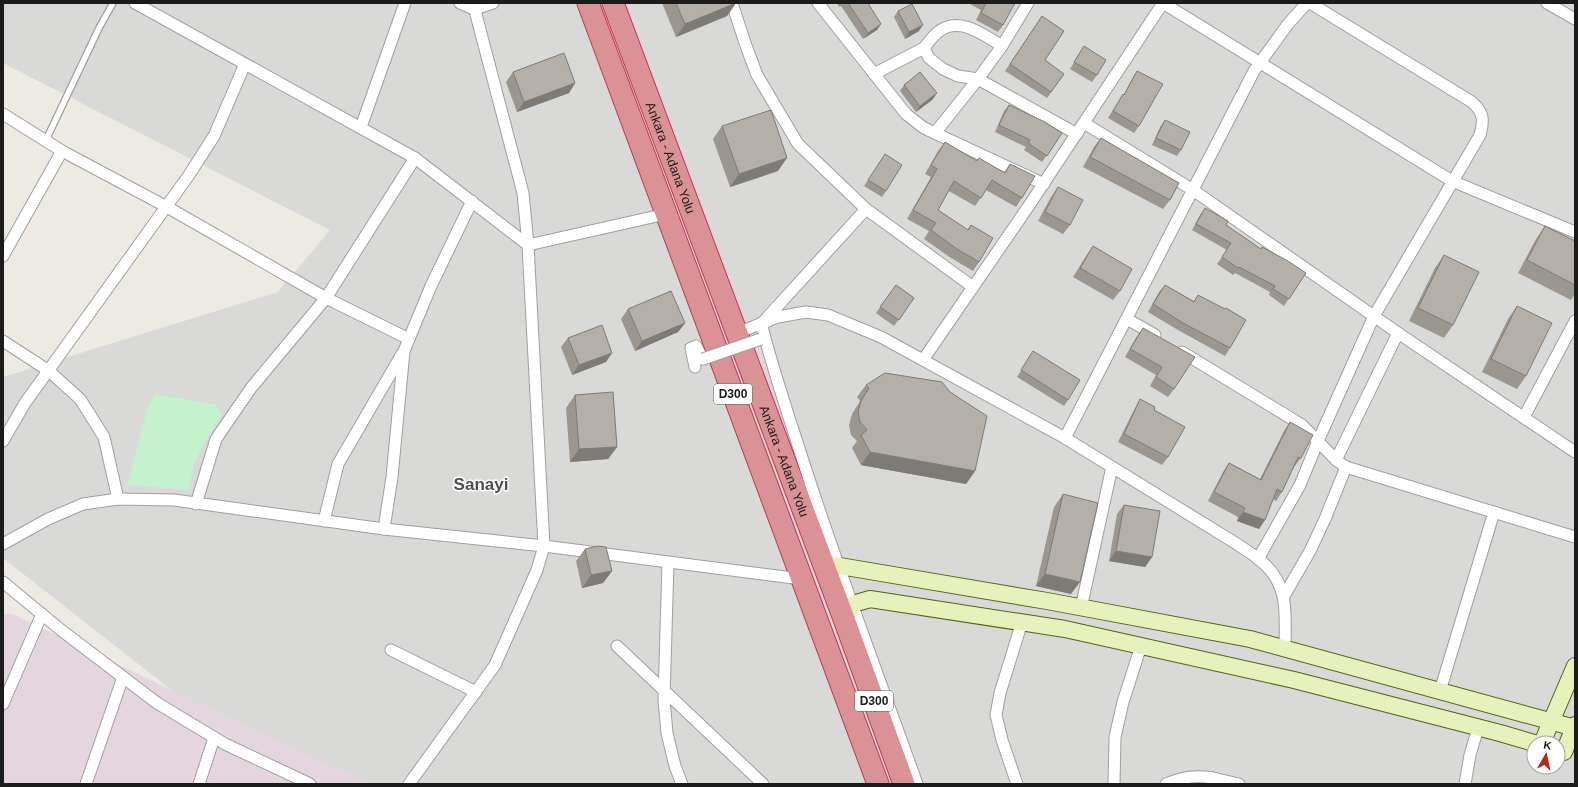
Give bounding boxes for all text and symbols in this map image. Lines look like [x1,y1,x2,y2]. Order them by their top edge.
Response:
street label: Ankara - Adana Yolu [643,100,699,215]
road number: D300 [714,384,752,404]
street label: Ankara - Adana Yolu [757,403,812,519]
district label: Sanayi [454,475,508,494]
road number: D300 [855,691,893,711]
north arrow [1526,735,1566,775]
text: K [1543,739,1552,752]

